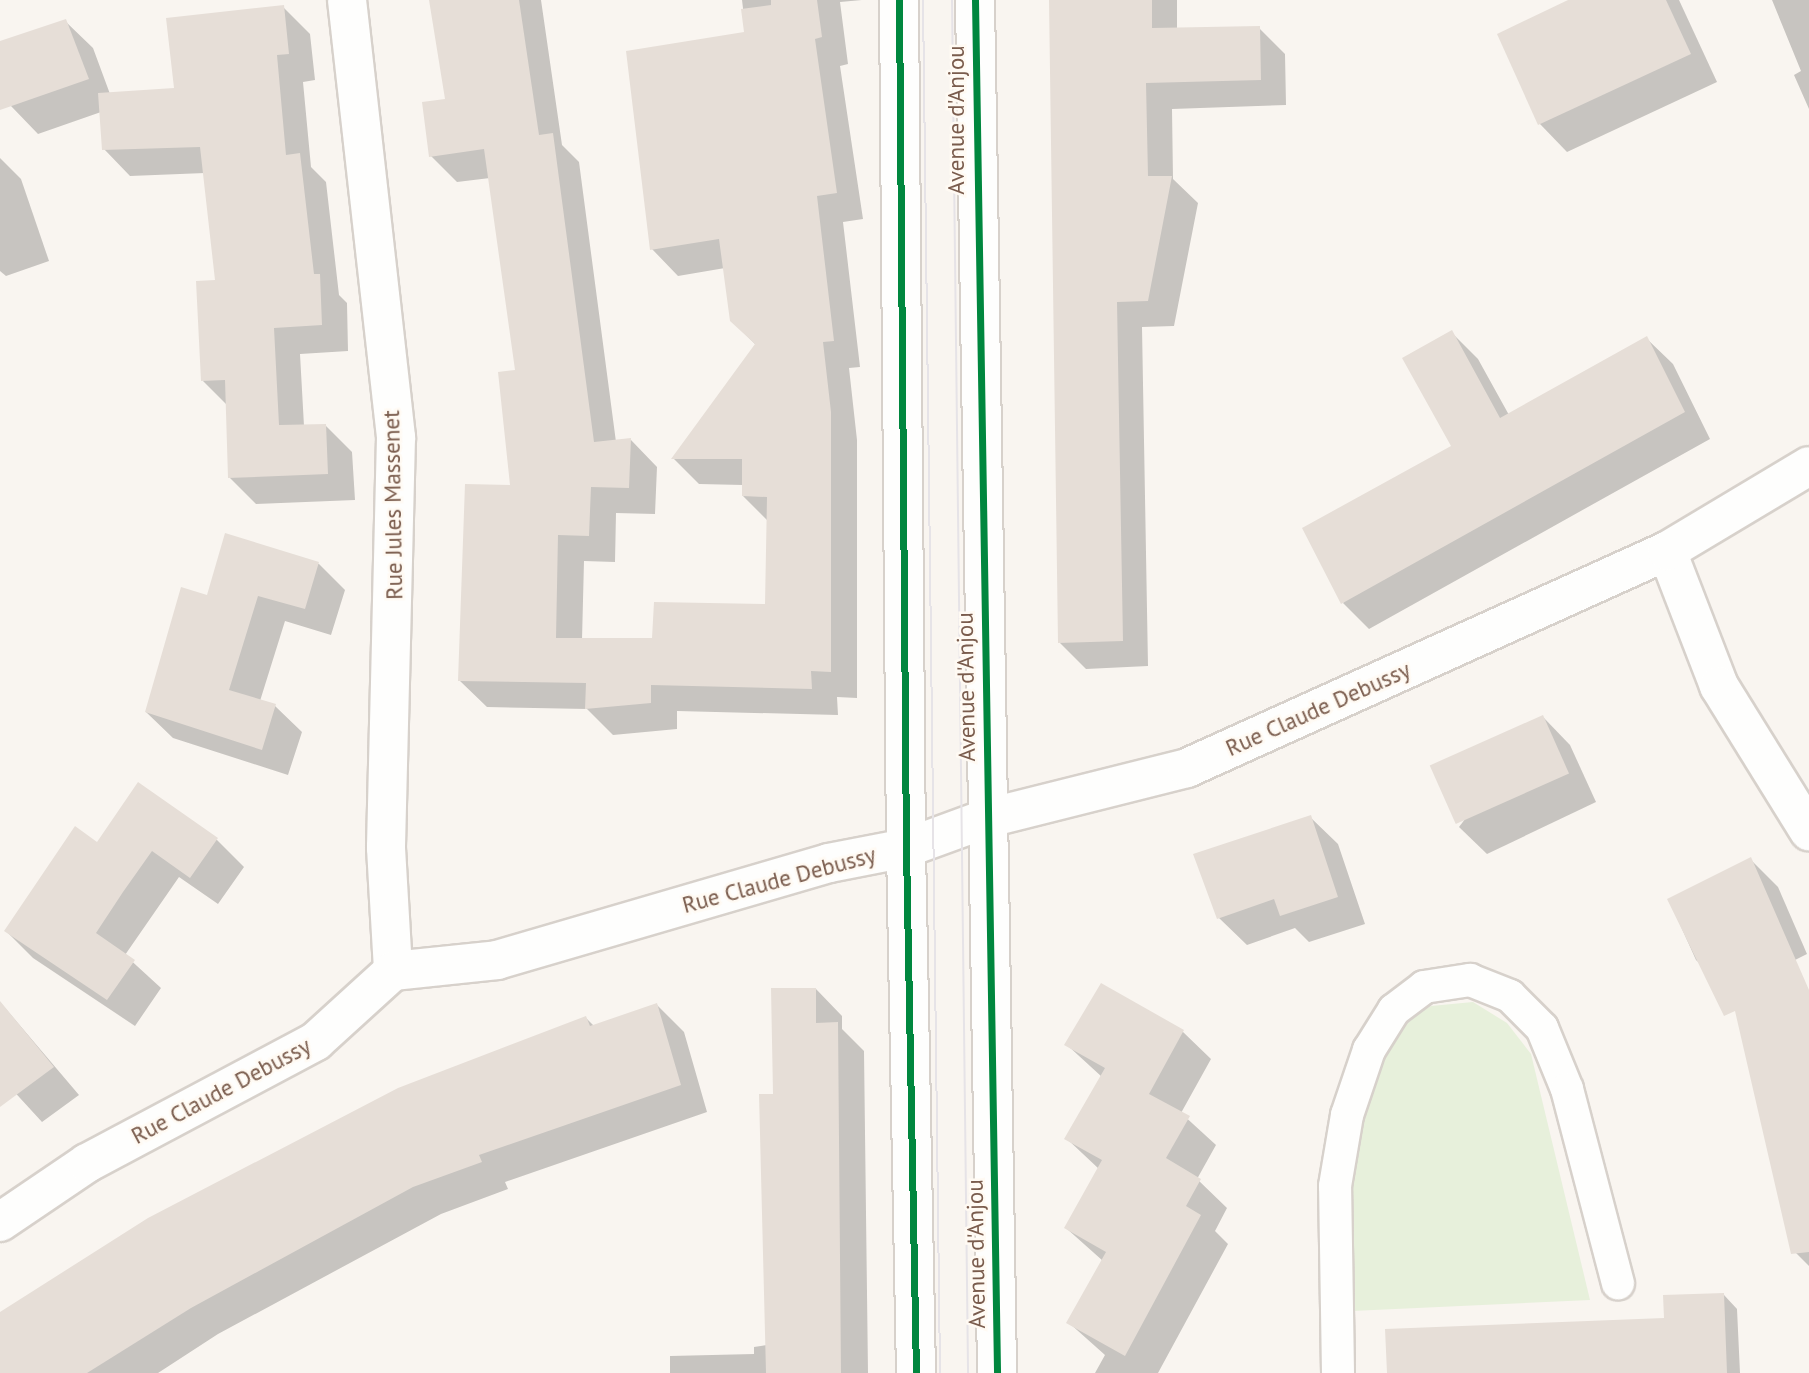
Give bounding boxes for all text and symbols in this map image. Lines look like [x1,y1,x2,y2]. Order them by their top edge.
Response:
street label: Avenue d'Anjou [942,45,970,195]
street label: Rue Jules Massenet [378,410,408,600]
street label: Avenue d'Anjou [951,612,981,762]
street label: Rue Claude Debussy [1221,656,1415,762]
street label: Rue Claude Debussy [679,841,879,919]
street label: Rue Claude Debussy [127,1032,315,1150]
street label: Avenue d'Anjou [961,1179,991,1329]

